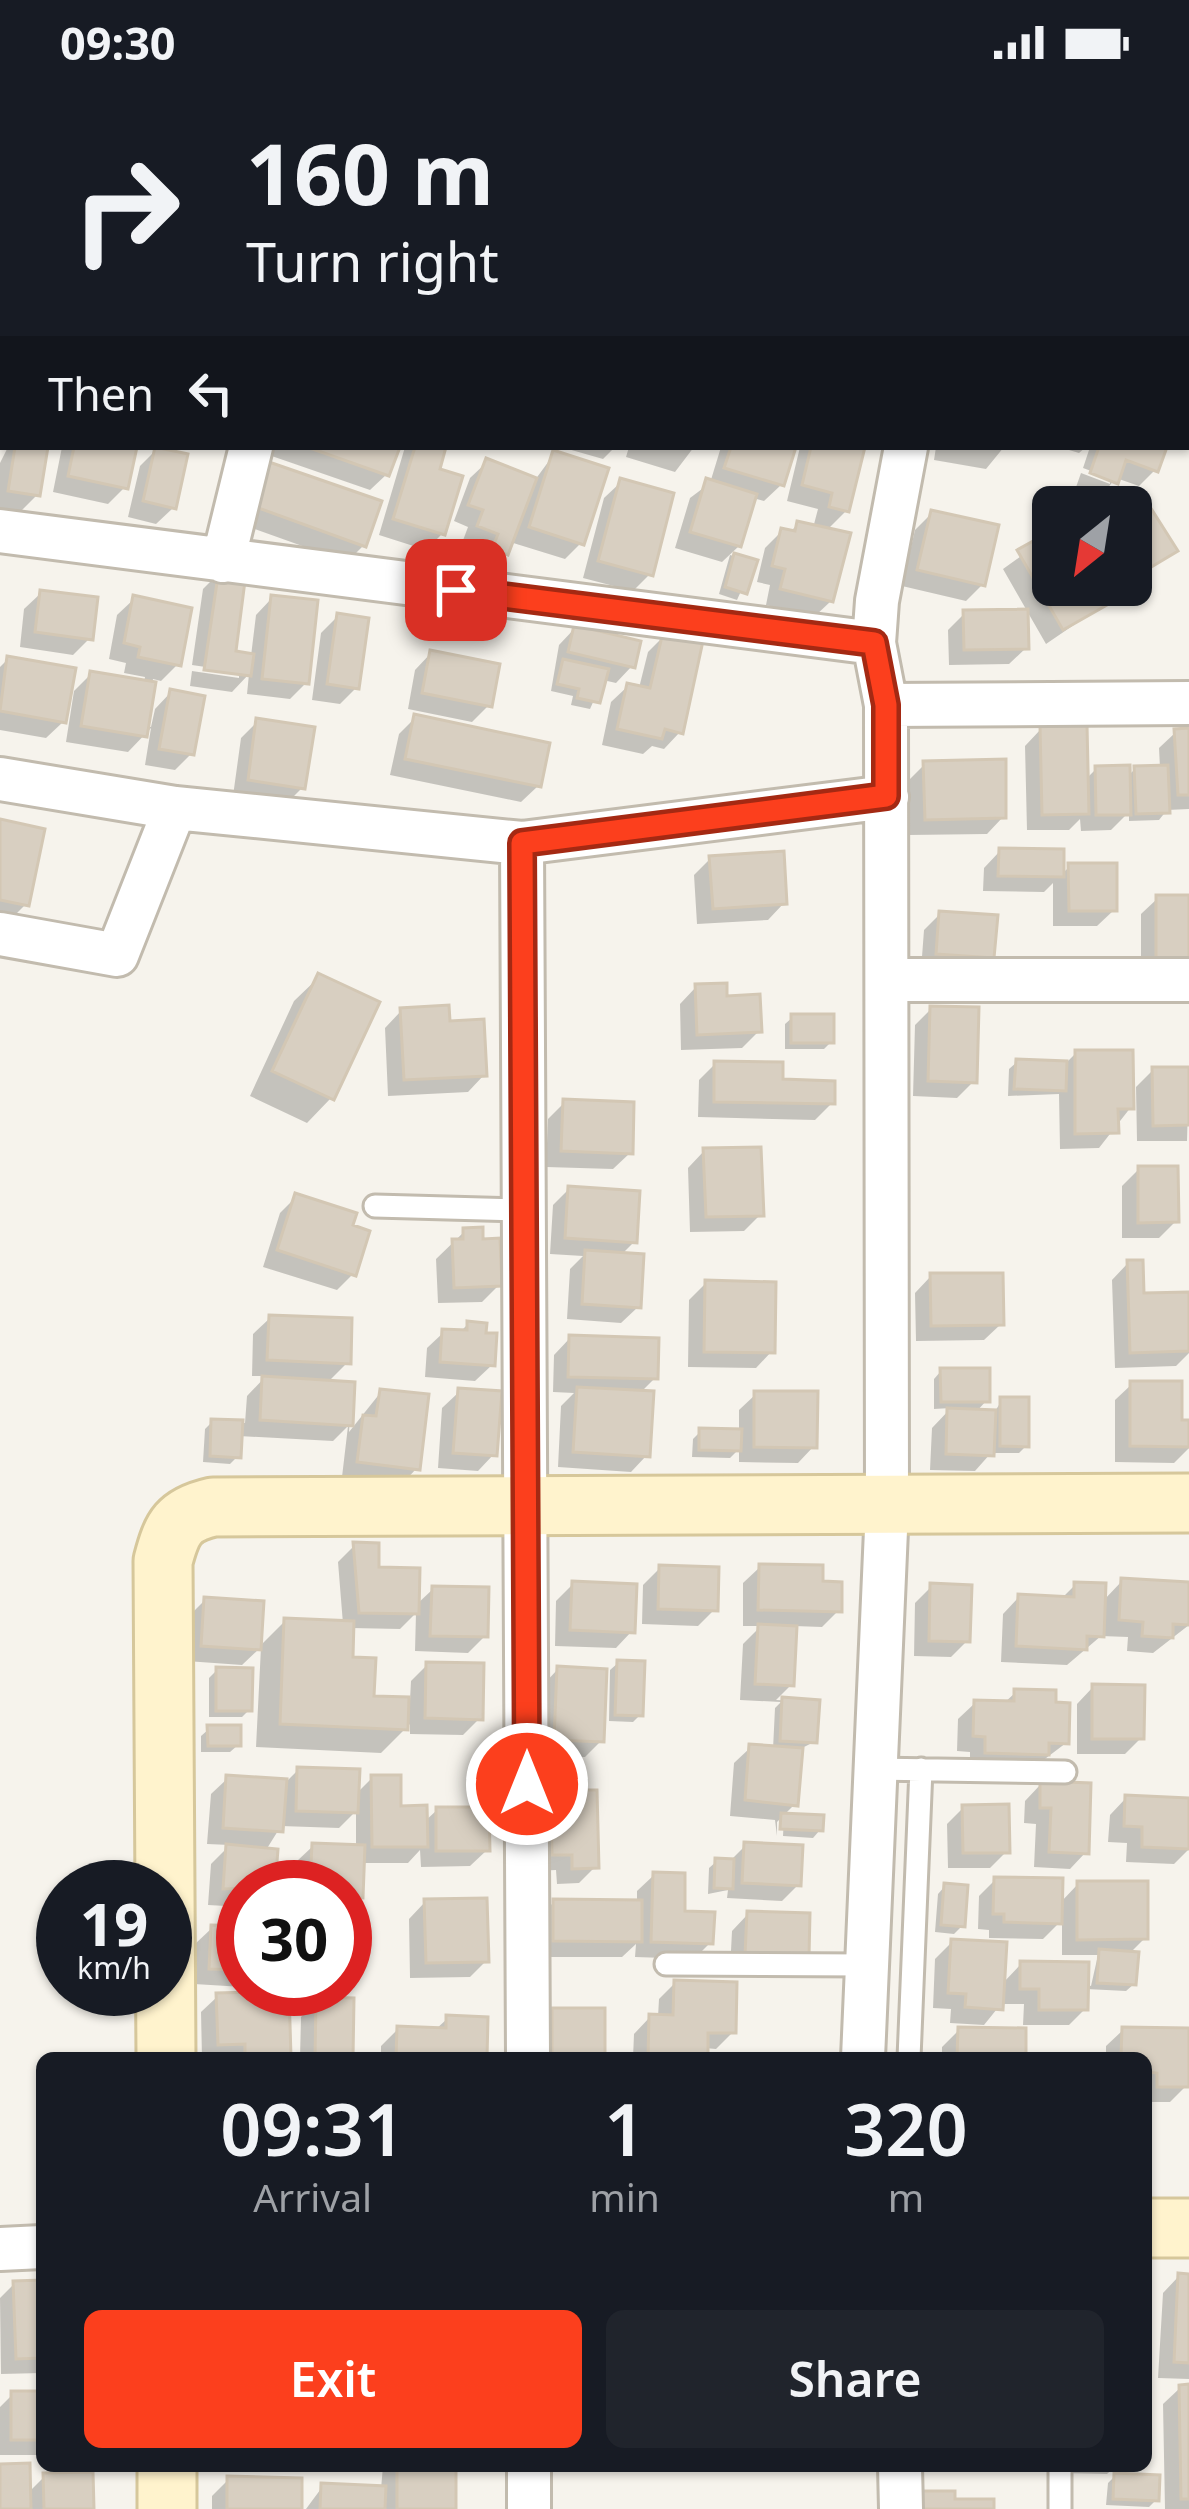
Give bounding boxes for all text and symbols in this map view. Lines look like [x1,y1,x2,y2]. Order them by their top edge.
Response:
text: 09:30 [60,12,176,73]
text: 160 m [246,115,494,230]
icon: right [48,132,204,288]
text: Turn right [246,224,499,298]
icon: left [178,360,244,426]
text: Then [48,363,154,424]
north arrow [1032,486,1152,606]
map controls [1032,486,1152,606]
pin [405,539,507,641]
icon: arrive [423,557,489,623]
position arrow [464,1721,590,1847]
speed limit sign: 30 [216,1860,372,2016]
text: 19 [80,1882,148,1964]
text: km/h [77,1947,151,1988]
text: 09:31 [220,2079,405,2177]
text: 1 [604,2079,645,2177]
text: 320 [844,2079,968,2177]
text: Arrival [253,2170,372,2223]
text: min [589,2170,660,2223]
text: m [888,2170,924,2223]
button: Exit [84,2310,582,2448]
button: Share [606,2310,1104,2448]

